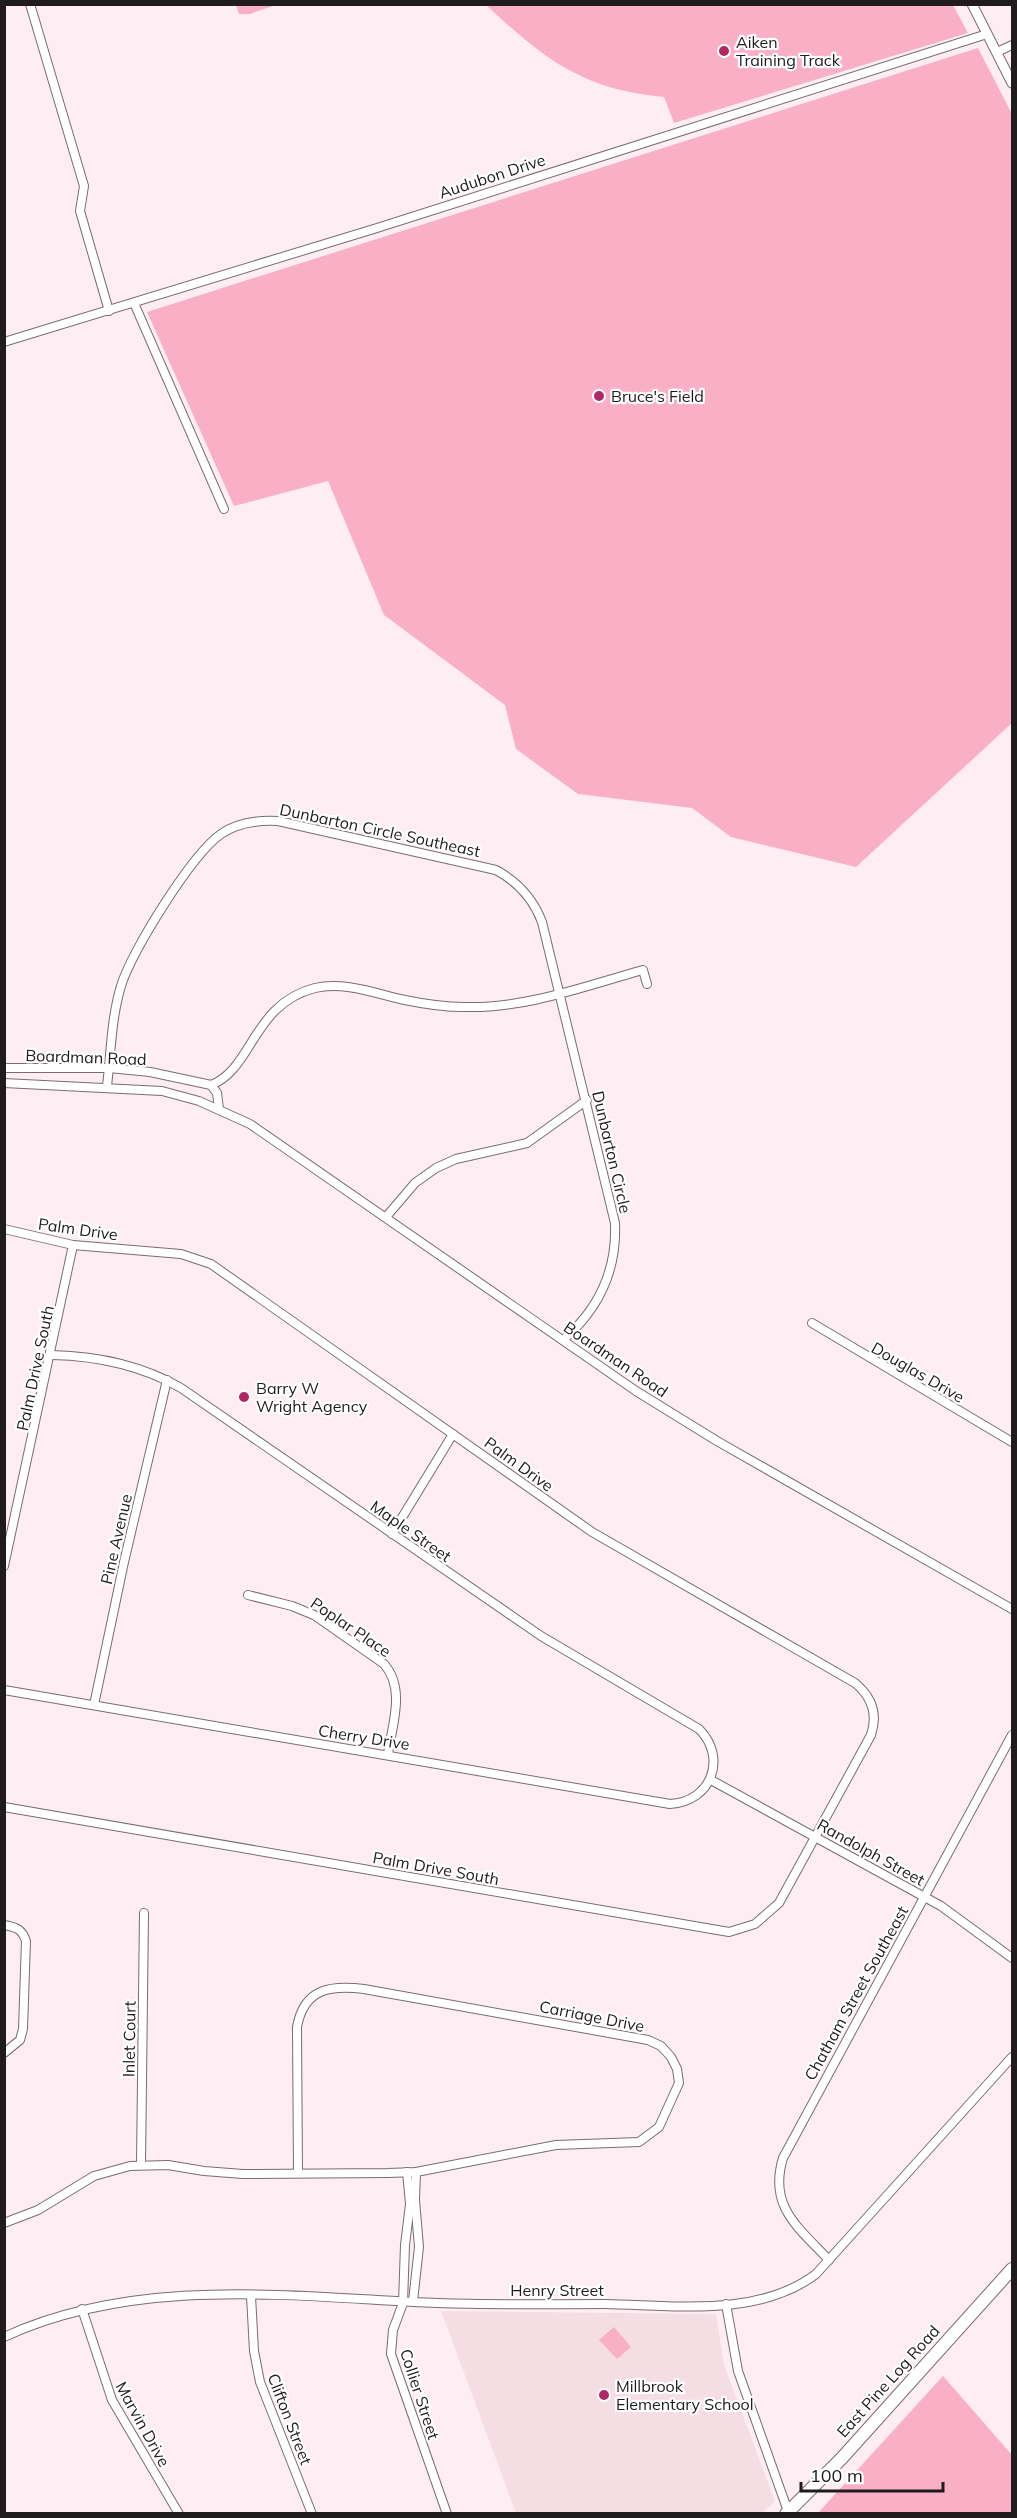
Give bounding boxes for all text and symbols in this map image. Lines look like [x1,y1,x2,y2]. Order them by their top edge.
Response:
place label: Aiken Training Track [736,32,841,70]
marker: Aiken Training Track [717,44,731,58]
street label: Audubon Drive [436,149,548,203]
place label: Bruce's Field [611,386,704,406]
marker: Bruce's Field [592,389,606,403]
street label: Dunbarton Circle Southeast [278,799,482,861]
street label: Boardman Road [25,1045,147,1069]
street label: Dunbarton Circle [588,1089,636,1215]
street label: Palm Drive [37,1214,119,1244]
street label: Palm Drive South [12,1303,58,1433]
street label: Boardman Road [560,1317,672,1401]
street label: Douglas Drive [868,1337,968,1407]
place label: Barry W Wright Agency [256,1378,368,1416]
marker: Barry W Wright Agency [237,1390,251,1404]
street label: Palm Drive [481,1432,557,1496]
street label: Pine Avenue [96,1492,136,1586]
street label: Maple Street [367,1496,456,1566]
street label: Poplar Place [307,1593,395,1661]
street label: Cherry Drive [317,1720,411,1754]
street label: Randolph Street [814,1814,929,1890]
street label: Palm Drive South [371,1847,501,1889]
street label: Chatham Street Southeast [800,1902,913,2084]
street label: Carriage Drive [538,1996,646,2036]
street label: Inlet Court [118,2000,140,2077]
street label: Henry Street [510,2280,604,2300]
street label: East Pine Log Road [832,2321,944,2441]
street label: Collier Street [396,2346,444,2442]
street label: Clifton Street [263,2371,317,2468]
place label: Millbrook Elementary School [616,2376,754,2414]
street label: Marvin Drive [111,2378,175,2470]
marker: Millbrook Elementary School [597,2388,611,2402]
scale bar [801,2455,944,2493]
text: 100 m [810,2464,863,2487]

